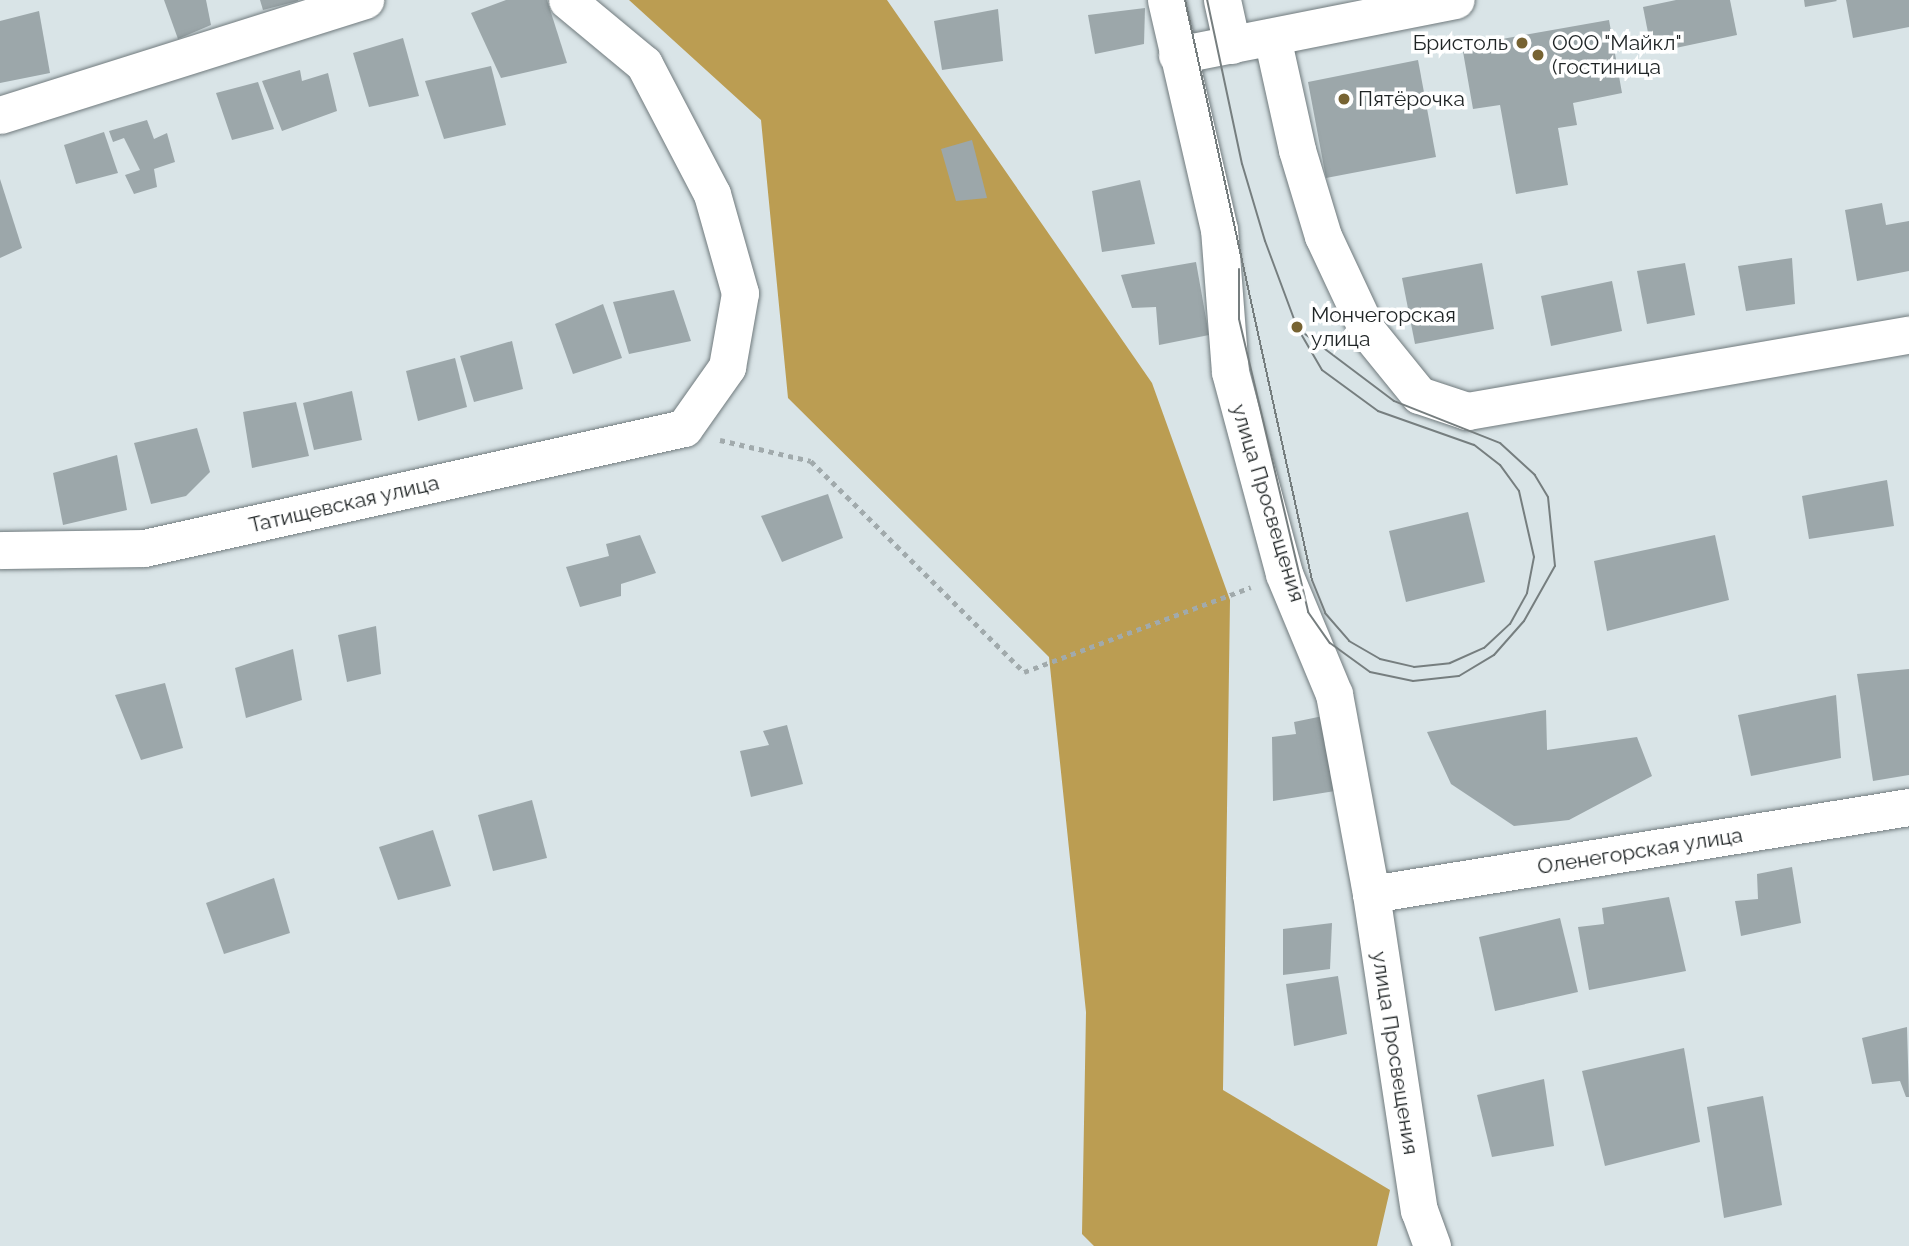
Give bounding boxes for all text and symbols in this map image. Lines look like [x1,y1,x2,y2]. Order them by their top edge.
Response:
place label: Бристоль [1413,30,1508,56]
place label: ООО "Майкл" (гостиница [1552,30,1682,80]
marker: Бристоль [1514,35,1530,51]
marker: ООО "Майкл" (гостиница [1530,47,1546,63]
place label: Пятёрочка [1358,86,1465,112]
marker: Пятёрочка [1336,91,1352,107]
place label: Мончегорская улица [1311,302,1456,352]
marker: Мончегорская улица [1289,319,1305,335]
street label: улица Просвещения [1226,401,1310,605]
street label: Татищевская улица [246,470,442,538]
street label: Оленегорская улица [1535,822,1745,880]
street label: улица Просвещения [1366,950,1424,1156]

